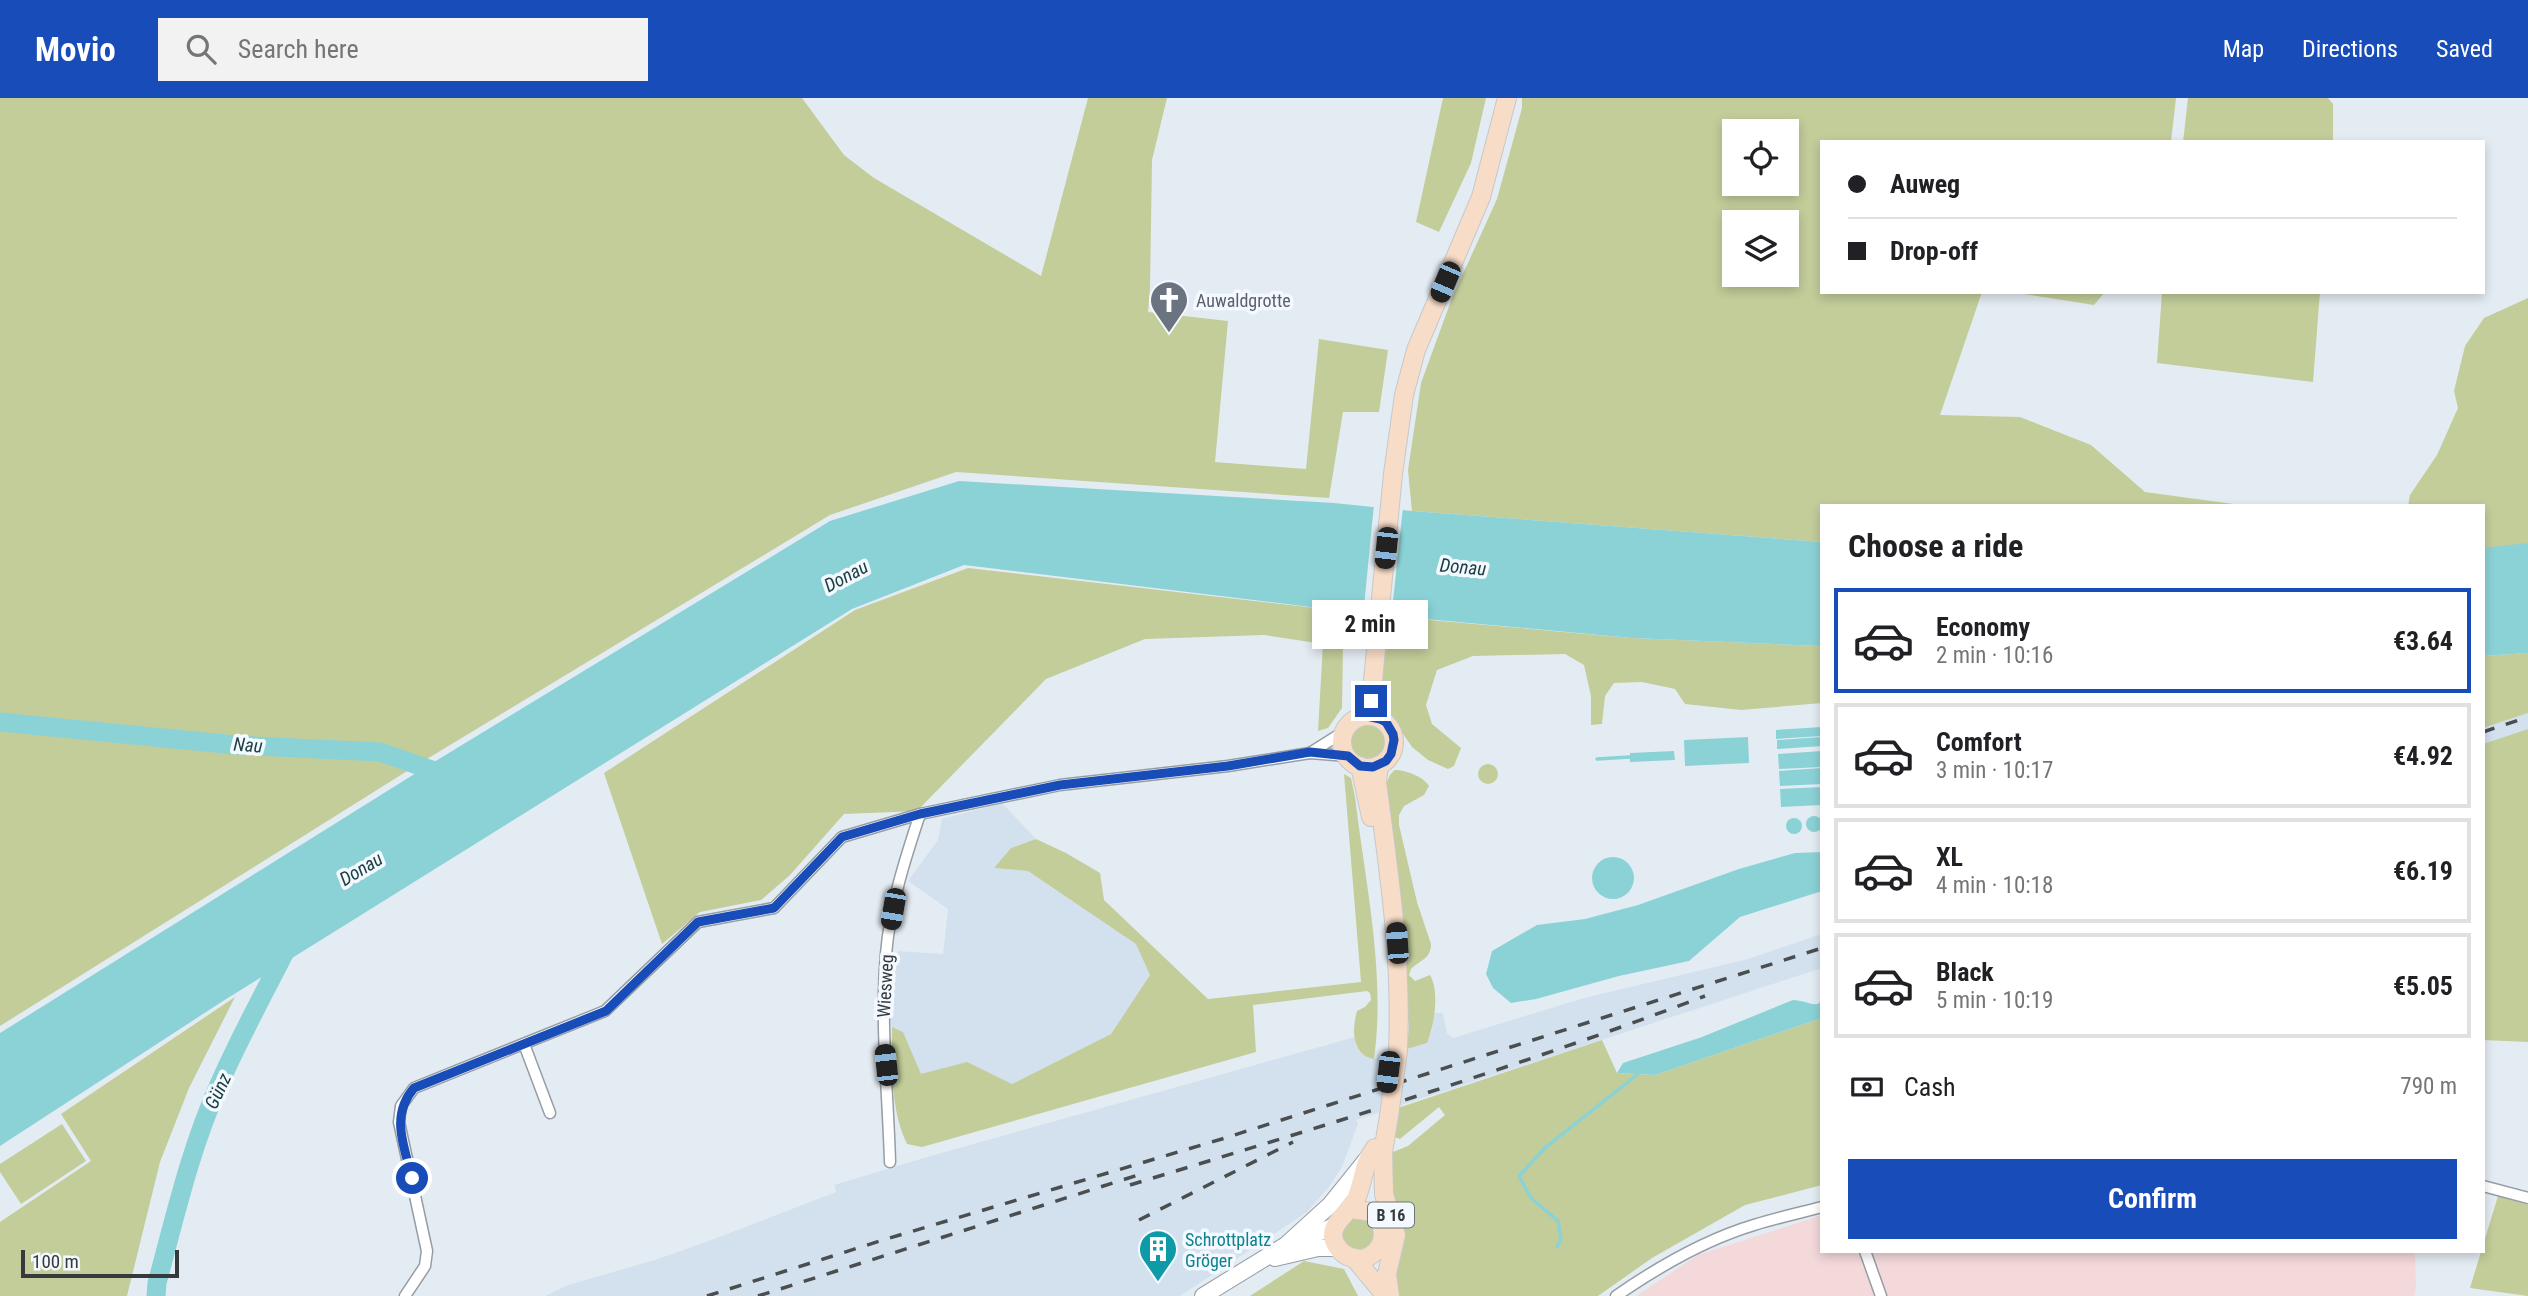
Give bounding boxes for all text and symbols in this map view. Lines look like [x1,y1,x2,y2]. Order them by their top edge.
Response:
search box [158,18,648,81]
text: Movio [35,30,116,69]
icon: search [182,30,220,68]
text: Search here [238,34,359,64]
text: Map [2223,35,2264,63]
text: Directions [2302,35,2398,63]
text: Saved [2436,35,2493,63]
map controls [1722,119,1799,287]
button: locate [1722,119,1799,196]
text: Auweg [1890,169,1960,199]
button: layers [1722,210,1799,287]
text: Drop-off [1890,236,1978,266]
car [1428,259,1463,305]
church icon: Auwaldgrotte [1148,279,1190,334]
place label: Auwaldgrotte [1196,290,1291,311]
car [1374,526,1399,570]
text: Choose a ride [1848,527,2023,565]
water label: Donau [1439,554,1487,580]
water label: Donau [820,555,872,597]
callout: 2 min [1313,600,1429,648]
icon: car [1852,609,1915,672]
text: 2 min [1344,611,1396,638]
text: Economy [1936,612,2030,642]
text: €3.64 [2393,626,2453,656]
text: 2 min · 10:16 [1936,642,2053,669]
route end [1355,685,1387,717]
icon: car [1852,724,1915,787]
text: Comfort [1936,727,2022,757]
water label: Nau [233,733,263,757]
text: €4.92 [2393,741,2453,771]
text: 3 min · 10:17 [1936,757,2053,784]
icon: car [1852,839,1915,902]
text: XL [1936,842,1963,872]
water label: Donau [335,847,387,891]
text: €6.19 [2393,856,2453,886]
text: 4 min · 10:18 [1936,872,2053,899]
car [880,886,907,932]
car [1386,921,1409,965]
street label: Wiesweg [873,954,897,1018]
icon: car [1852,954,1915,1017]
text: Black [1936,957,1994,987]
text: €5.05 [2393,971,2453,1001]
text: 5 min · 10:19 [1936,987,2053,1014]
car [874,1043,899,1087]
car [1376,1050,1401,1094]
icon: cash [1848,1068,1886,1106]
water label: Günz [200,1069,236,1113]
text: Cash [1904,1072,1956,1102]
text: 790 m [2400,1073,2457,1100]
button: Confirm [1848,1159,2457,1239]
route start [396,1162,428,1194]
road number: B 16 [1368,1203,1414,1228]
building icon: Schrottplatz Gröger [1137,1228,1179,1283]
place label: Schrottplatz Gröger [1185,1229,1271,1271]
scale bar [21,1247,178,1279]
text: 100 m [32,1250,79,1273]

